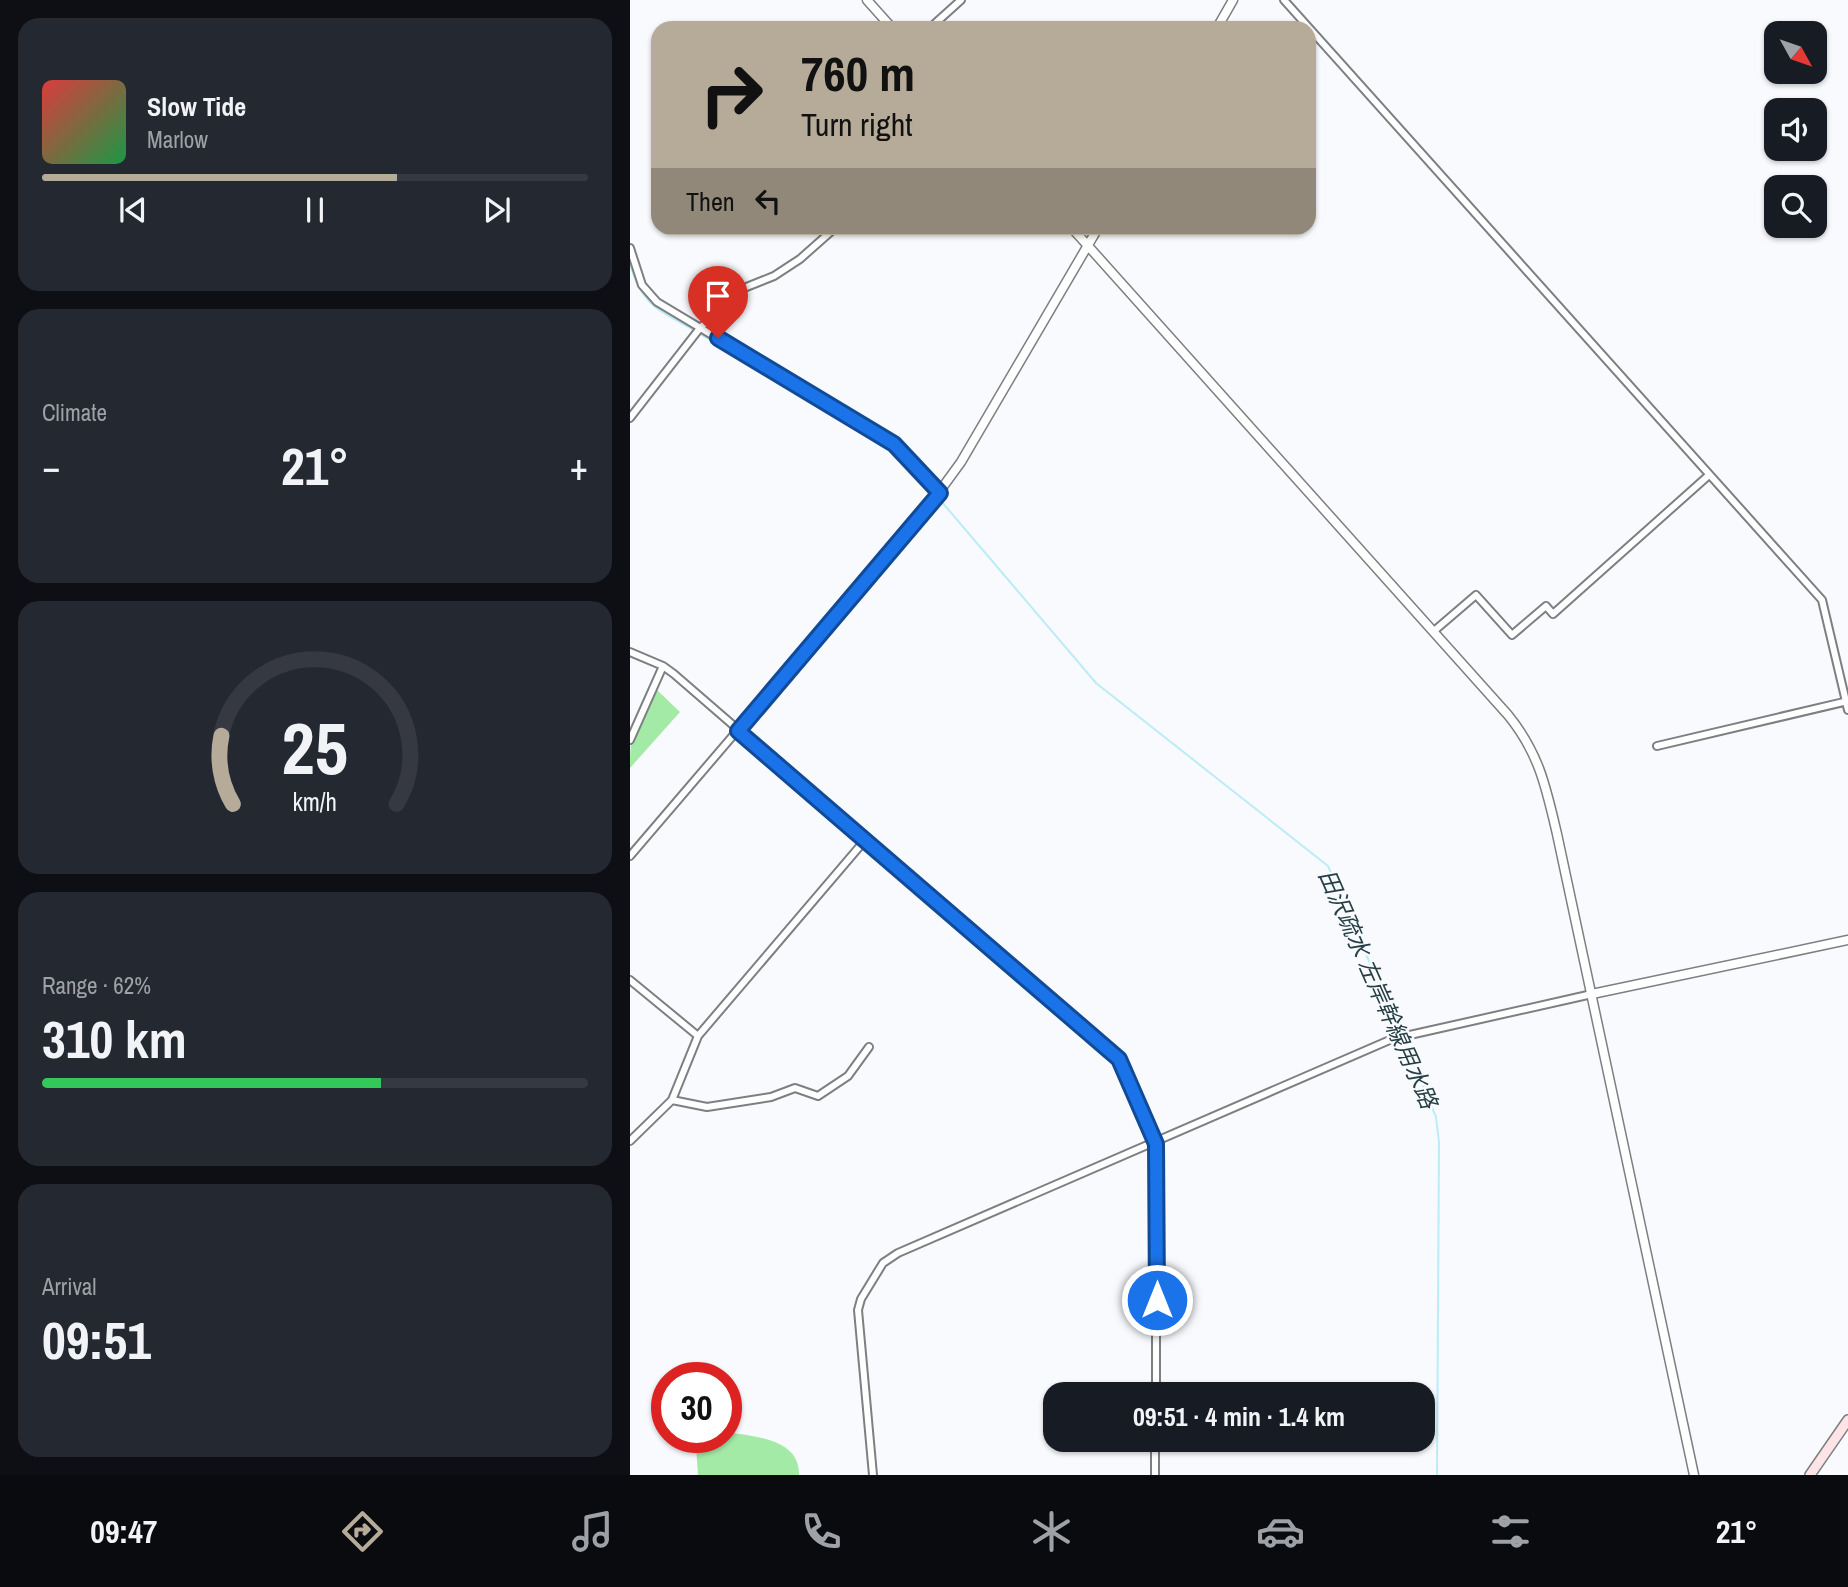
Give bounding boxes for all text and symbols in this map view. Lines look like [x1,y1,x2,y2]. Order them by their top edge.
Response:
north arrow [1764,21,1827,84]
map controls [1764,21,1827,238]
text: 760 m [801,40,915,106]
icon: right [686,49,777,140]
text: Slow Tide [147,89,246,124]
button: sound [1764,98,1827,161]
text: Turn right [801,103,913,146]
text: Marlow [147,124,208,155]
button: search [1764,175,1827,238]
icon: left [749,182,787,220]
text: Then [686,184,735,219]
icon: previous [114,191,152,229]
icon: pause [296,191,334,229]
icon: next [478,191,516,229]
pin [688,266,748,338]
icon: arrive [699,277,737,315]
text: Climate [42,397,107,428]
text: 21° [281,431,349,501]
text: − [42,441,60,492]
text: + [570,441,588,492]
text: 25 [282,699,348,797]
text: km/h [293,784,337,818]
water label: 田沢疏水 左岸幹線用水路 [1312,865,1446,1115]
text: Range · 62% [42,970,151,1001]
text: 310 km [42,1004,187,1074]
position arrow [1120,1263,1194,1337]
text: Arrival [42,1271,97,1302]
text: 09:51 [42,1305,151,1375]
speed limit sign: 30 [651,1362,742,1453]
text: 09:51 · 4 min · 1.4 km [1133,1399,1345,1434]
icon: directions [338,1507,387,1556]
icon: music [568,1507,617,1556]
icon: phone [797,1507,846,1556]
icon: climate [1027,1507,1076,1556]
icon: car [1256,1507,1305,1556]
icon: filters [1486,1507,1535,1556]
text: 09:47 [90,1510,157,1553]
text: 21° [1716,1510,1758,1553]

